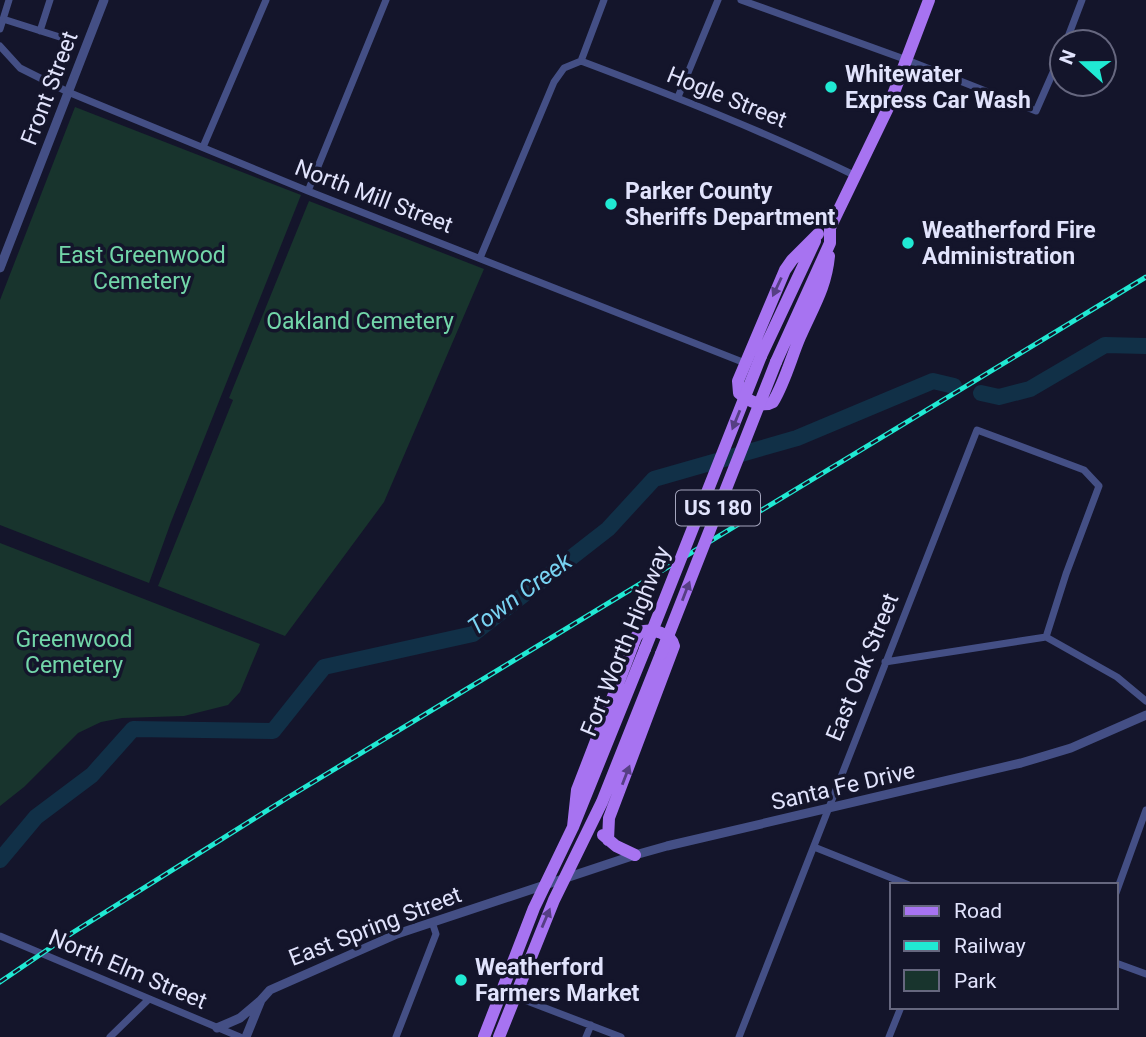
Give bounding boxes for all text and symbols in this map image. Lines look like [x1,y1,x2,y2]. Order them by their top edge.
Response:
street label: Front Street [15,27,84,149]
north arrow [1048,28,1118,98]
text: N [1054,47,1081,67]
street label: Hogle Street [663,61,791,134]
place label: Whitewater Express Car Wash [845,61,1031,114]
marker: Whitewater Express Car Wash [823,79,839,95]
street label: North Mill Street [291,154,457,239]
place label: Parker County Sheriffs Department [625,178,836,231]
marker: Parker County Sheriffs Department [603,196,619,212]
place label: Weatherford Fire Administration [922,217,1096,270]
marker: Weatherford Fire Administration [900,235,916,251]
park label: East Greenwood Cemetery [58,242,226,295]
one-way arrow [771,277,783,297]
park label: Oakland Cemetery [266,308,454,335]
one-way arrow [730,409,741,430]
road number: US 180 [676,490,760,526]
street label: Fort Worth Highway [575,542,676,740]
water label: Town Creek [463,546,578,641]
one-way arrow [680,580,691,601]
street label: East Oak Street [821,589,904,745]
park label: Greenwood Cemetery [16,626,132,679]
street label: Santa Fe Drive [769,757,918,816]
one-way arrow [620,764,631,785]
street label: East Spring Street [285,881,465,972]
legend [890,883,1118,1009]
text: Road [954,899,1002,923]
one-way arrow [540,908,552,928]
street label: North Elm Street [45,924,211,1015]
text: Railway [954,934,1026,958]
place label: Weatherford Farmers Market [475,954,640,1007]
text: Park [954,969,997,993]
marker: Weatherford Farmers Market [453,972,469,988]

